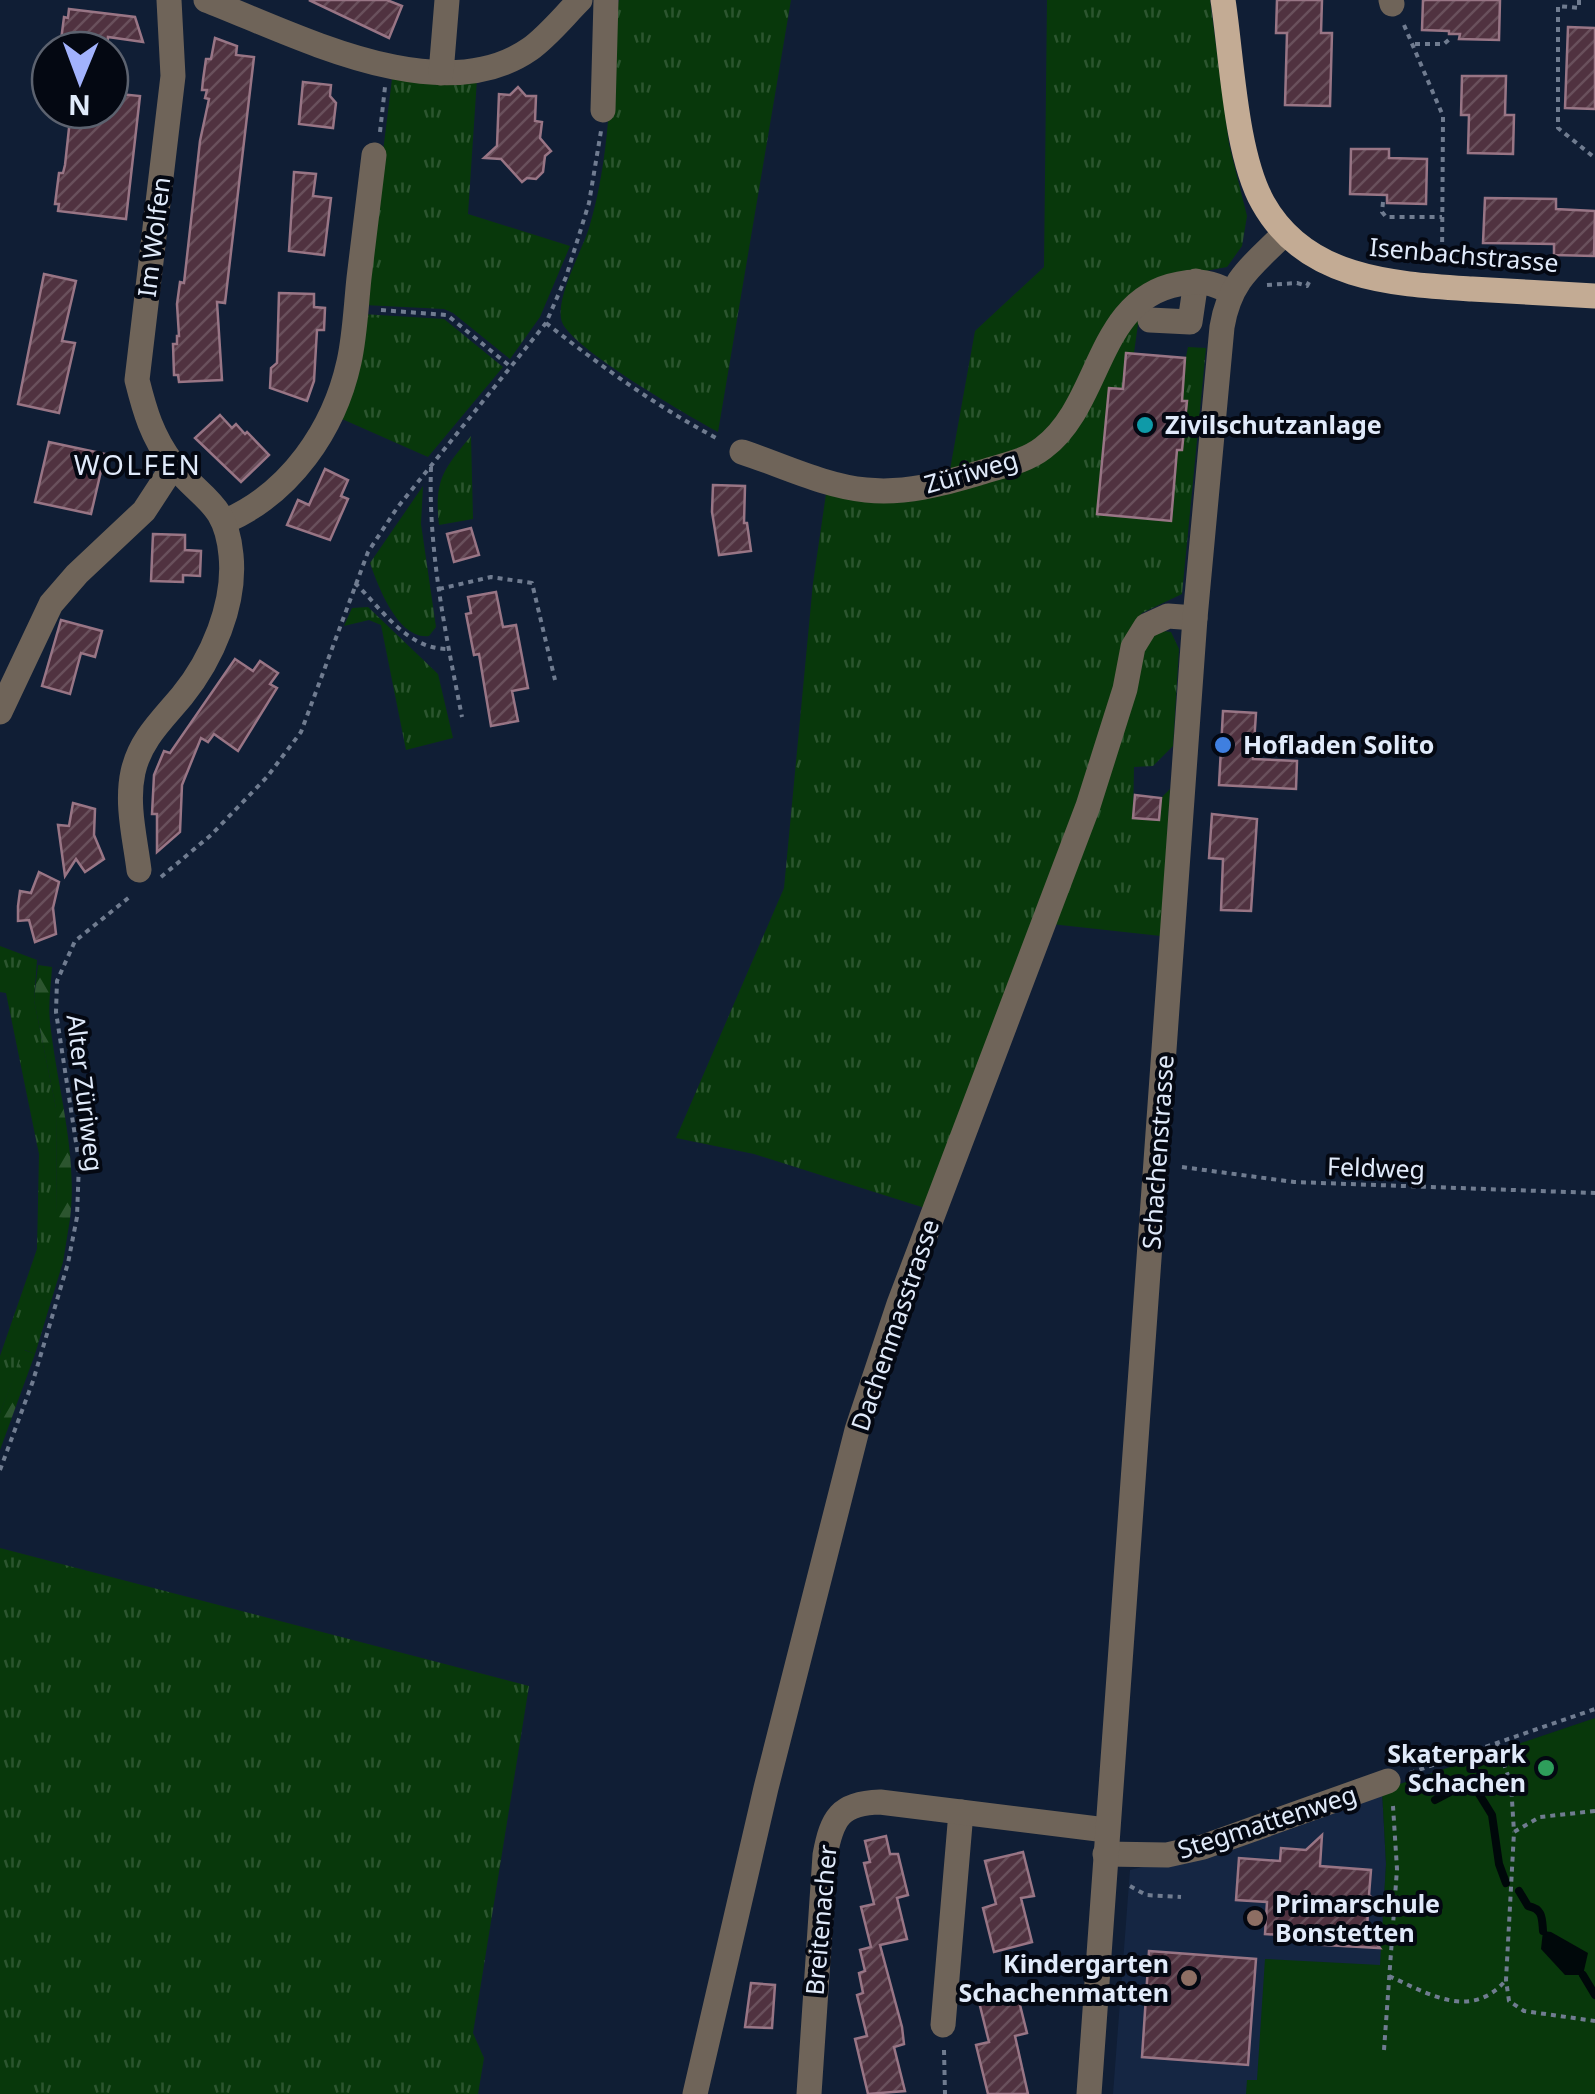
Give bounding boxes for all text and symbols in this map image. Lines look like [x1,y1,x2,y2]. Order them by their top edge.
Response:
north arrow [30,30,130,130]
text: N [68,87,91,125]
street label: Im Wolfen [129,175,177,299]
street label: Isenbachstrasse [1368,229,1560,279]
place label: Zivilschutzanlage [1165,407,1382,441]
marker: Zivilschutzanlage [1134,414,1156,436]
street label: Züriweg [920,442,1021,501]
district label: WOLFEN [74,445,202,483]
place label: Hofladen Solito [1243,727,1434,761]
marker: Hofladen Solito [1212,734,1234,756]
street label: Alter Züriweg [59,1012,112,1173]
street label: Schachenstrasse [1133,1053,1181,1250]
street label: Feldweg [1326,1148,1426,1186]
street label: Dachenmasstrasse [842,1214,946,1435]
place label: Skaterpark Schachen [1387,1736,1526,1799]
marker: Skaterpark Schachen [1535,1757,1557,1779]
street label: Stegmattenweg [1173,1776,1361,1866]
street label: Breitenacher [796,1843,844,1997]
place label: Primarschule Bonstetten [1275,1886,1440,1949]
marker: Primarschule Bonstetten [1244,1907,1266,1929]
place label: Kindergarten Schachenmatten [959,1946,1169,2009]
marker: Kindergarten Schachenmatten [1178,1967,1200,1989]

